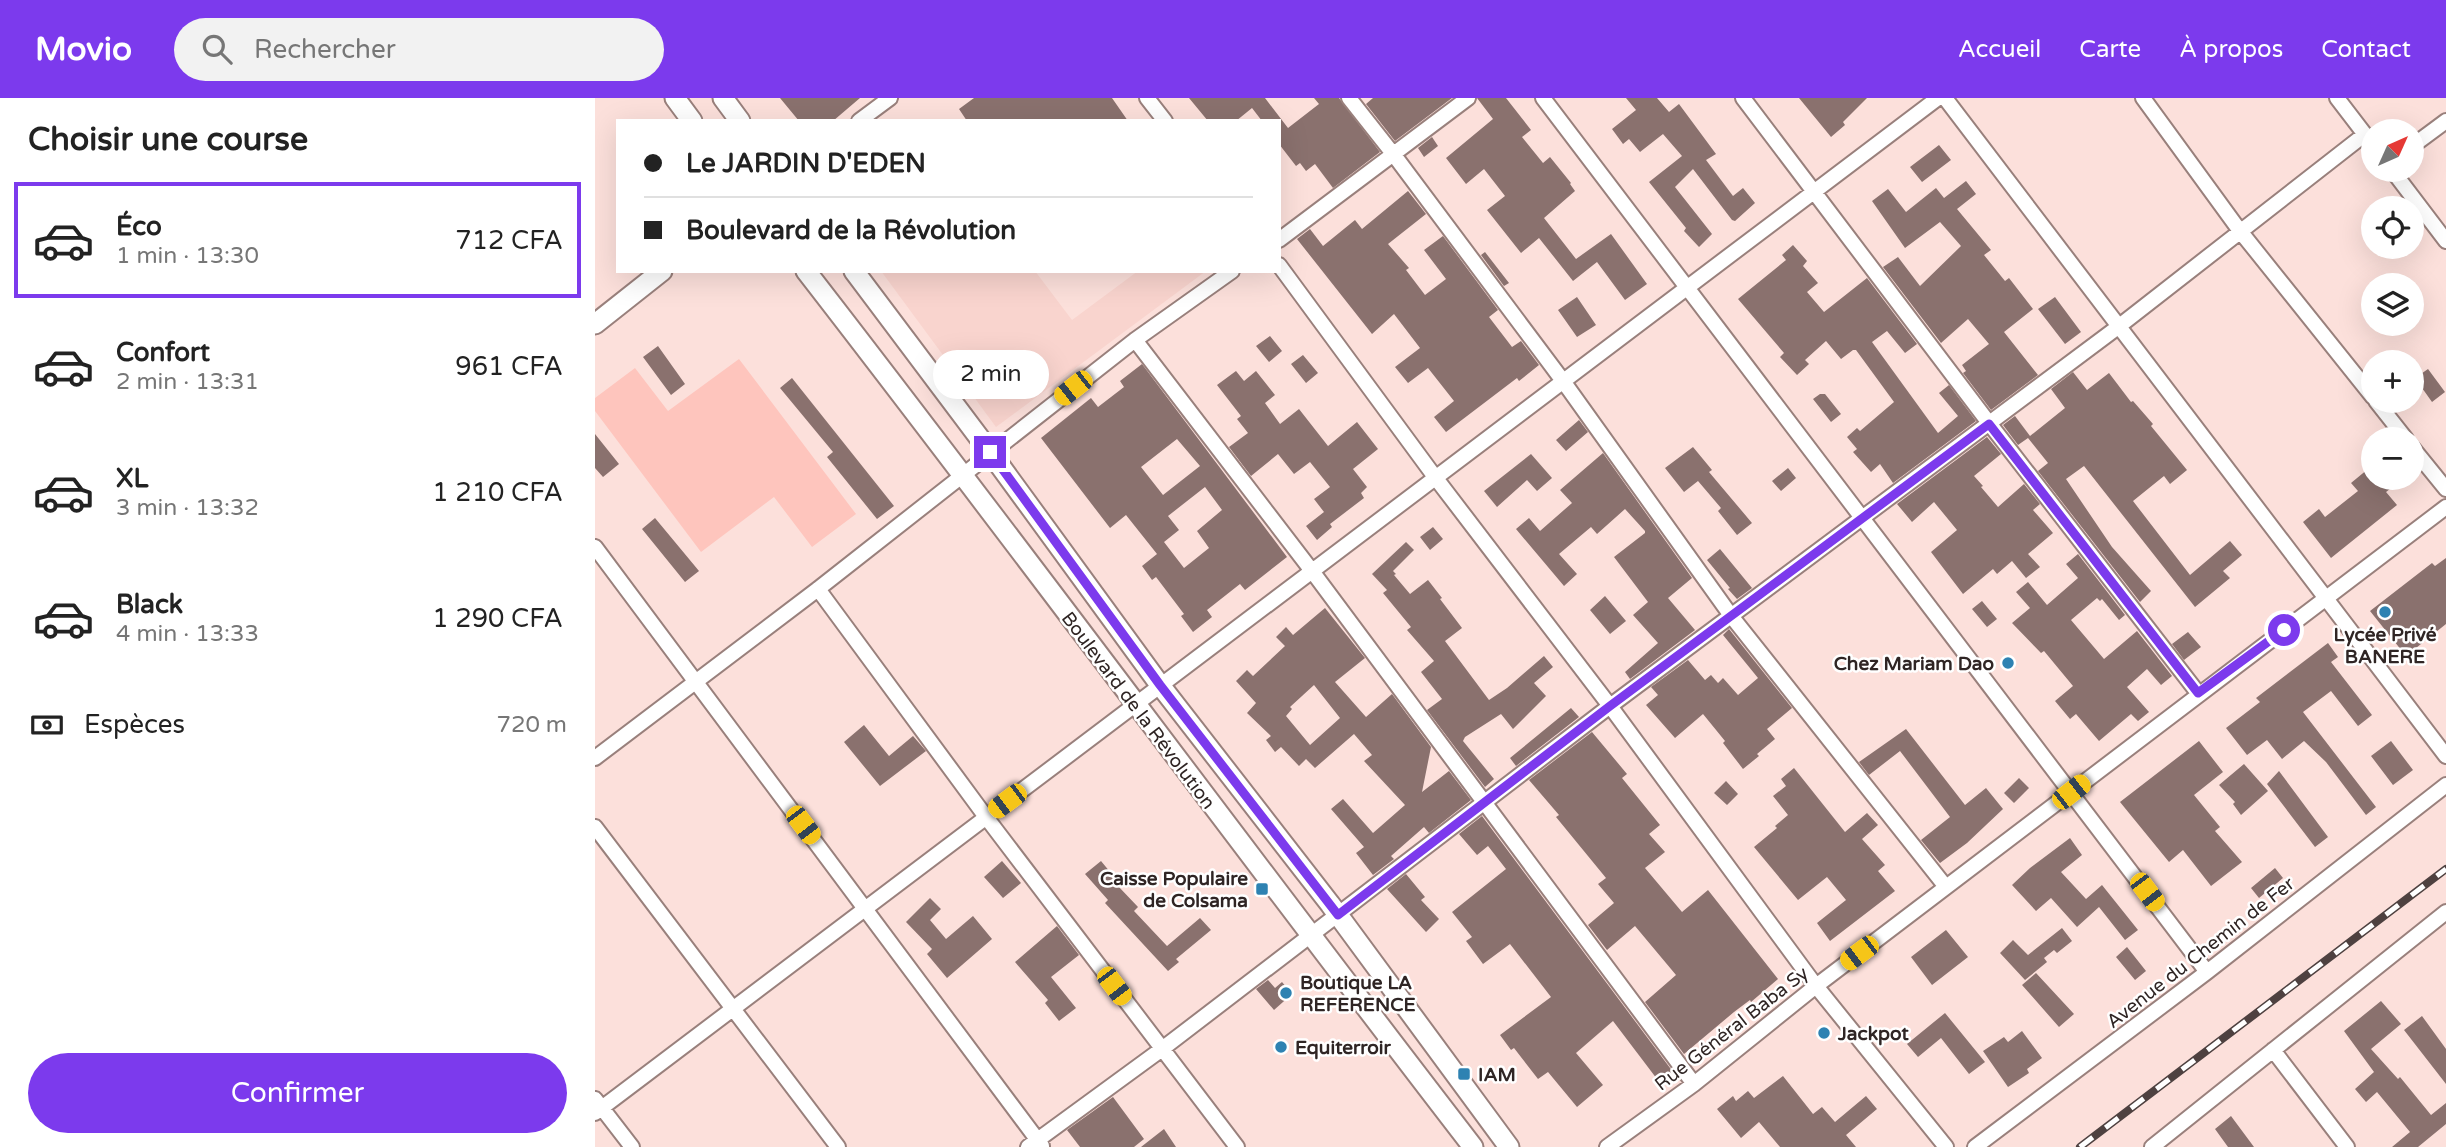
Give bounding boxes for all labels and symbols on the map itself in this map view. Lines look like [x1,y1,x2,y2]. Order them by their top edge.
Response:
north arrow [2361,119,2424,182]
callout: 2 min [932,350,1048,400]
car [1050,367,1097,409]
route end [974,436,1006,468]
marker: Lycée Privé BANERE [2377,604,2393,620]
street label: Boulevard de la Révolution [1057,608,1220,814]
route start [2268,614,2300,646]
place label: Lycée Privé BANERE [2334,624,2437,668]
place label: Chez Mariam Dao [1834,653,1994,675]
marker: Chez Mariam Dao [2000,655,2016,671]
car [2048,771,2095,813]
car [984,780,1031,822]
car [782,802,825,848]
place label: Caisse Populaire de Colsama [1100,868,1248,912]
car [2126,869,2169,915]
street label: Avenue du Chemin de Fer [2102,872,2299,1033]
marker: Caisse Populaire de Colsama [1254,881,1270,897]
car [1836,932,1883,974]
street label: Rue Général Baba Sy [1651,962,1813,1096]
car [1093,963,1136,1009]
place label: Boutique LA REFERENCE [1300,972,1416,1016]
marker: Boutique LA REFERENCE [1278,985,1294,1001]
place label: Jackpot [1837,1023,1909,1046]
marker: Jackpot [1816,1025,1832,1041]
place label: Equiterroir [1295,1037,1392,1060]
marker: Equiterroir [1273,1039,1289,1055]
place label: IAM [1478,1064,1516,1086]
marker: IAM [1456,1066,1472,1082]

